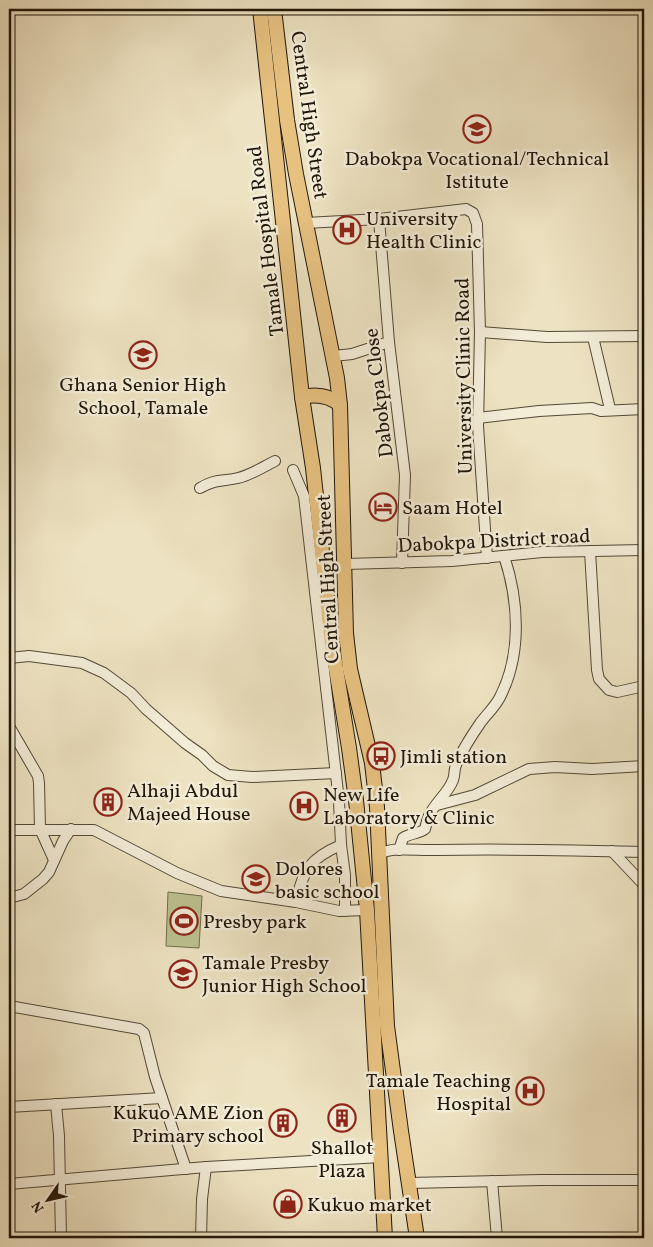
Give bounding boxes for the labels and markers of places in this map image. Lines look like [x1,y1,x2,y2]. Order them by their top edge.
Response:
school or university icon: Dabokpa Vocational/Technical Istitute [462,114,492,144]
place label: Dabokpa Vocational/Technical Istitute [345,146,609,197]
place label: University Health Clinic [366,206,481,257]
hospital icon: University Health Clinic [332,215,362,245]
school or university icon: Ghana Senior High School, Tamale [128,340,158,370]
place label: Ghana Senior High School, Tamale [59,372,227,423]
hotel icon: Saam Hotel [368,492,398,522]
place label: Saam Hotel [402,495,503,523]
bus stop icon: Jimli station [366,741,396,771]
place label: Jimli station [400,744,507,772]
place label: Alhaji Abdul Majeed House [127,778,251,829]
place label: New Life Laboratory & Clinic [323,782,495,833]
building icon: Alhaji Abdul Majeed House [93,787,123,817]
hospital icon: New Life Laboratory & Clinic [289,791,319,821]
place label: Dolores basic school [275,856,379,907]
school or university icon: Dolores basic school [241,864,271,894]
sports icon: Presby park [169,906,199,936]
place label: Presby park [203,909,307,937]
place label: Tamale Presby Junior High School [202,950,367,1001]
school or university icon: Tamale Presby Junior High School [168,959,198,989]
place label: Tamale Teaching Hospital [366,1068,511,1119]
hospital icon: Tamale Teaching Hospital [515,1076,545,1106]
place label: Kukuo AME Zion Primary school [112,1100,264,1151]
building icon: Shallot Plaza [327,1103,357,1133]
building icon: Kukuo AME Zion Primary school [268,1108,298,1138]
place label: Shallot Plaza [311,1135,373,1186]
shop icon: Kukuo market [273,1189,303,1219]
place label: Kukuo market [307,1192,432,1220]

